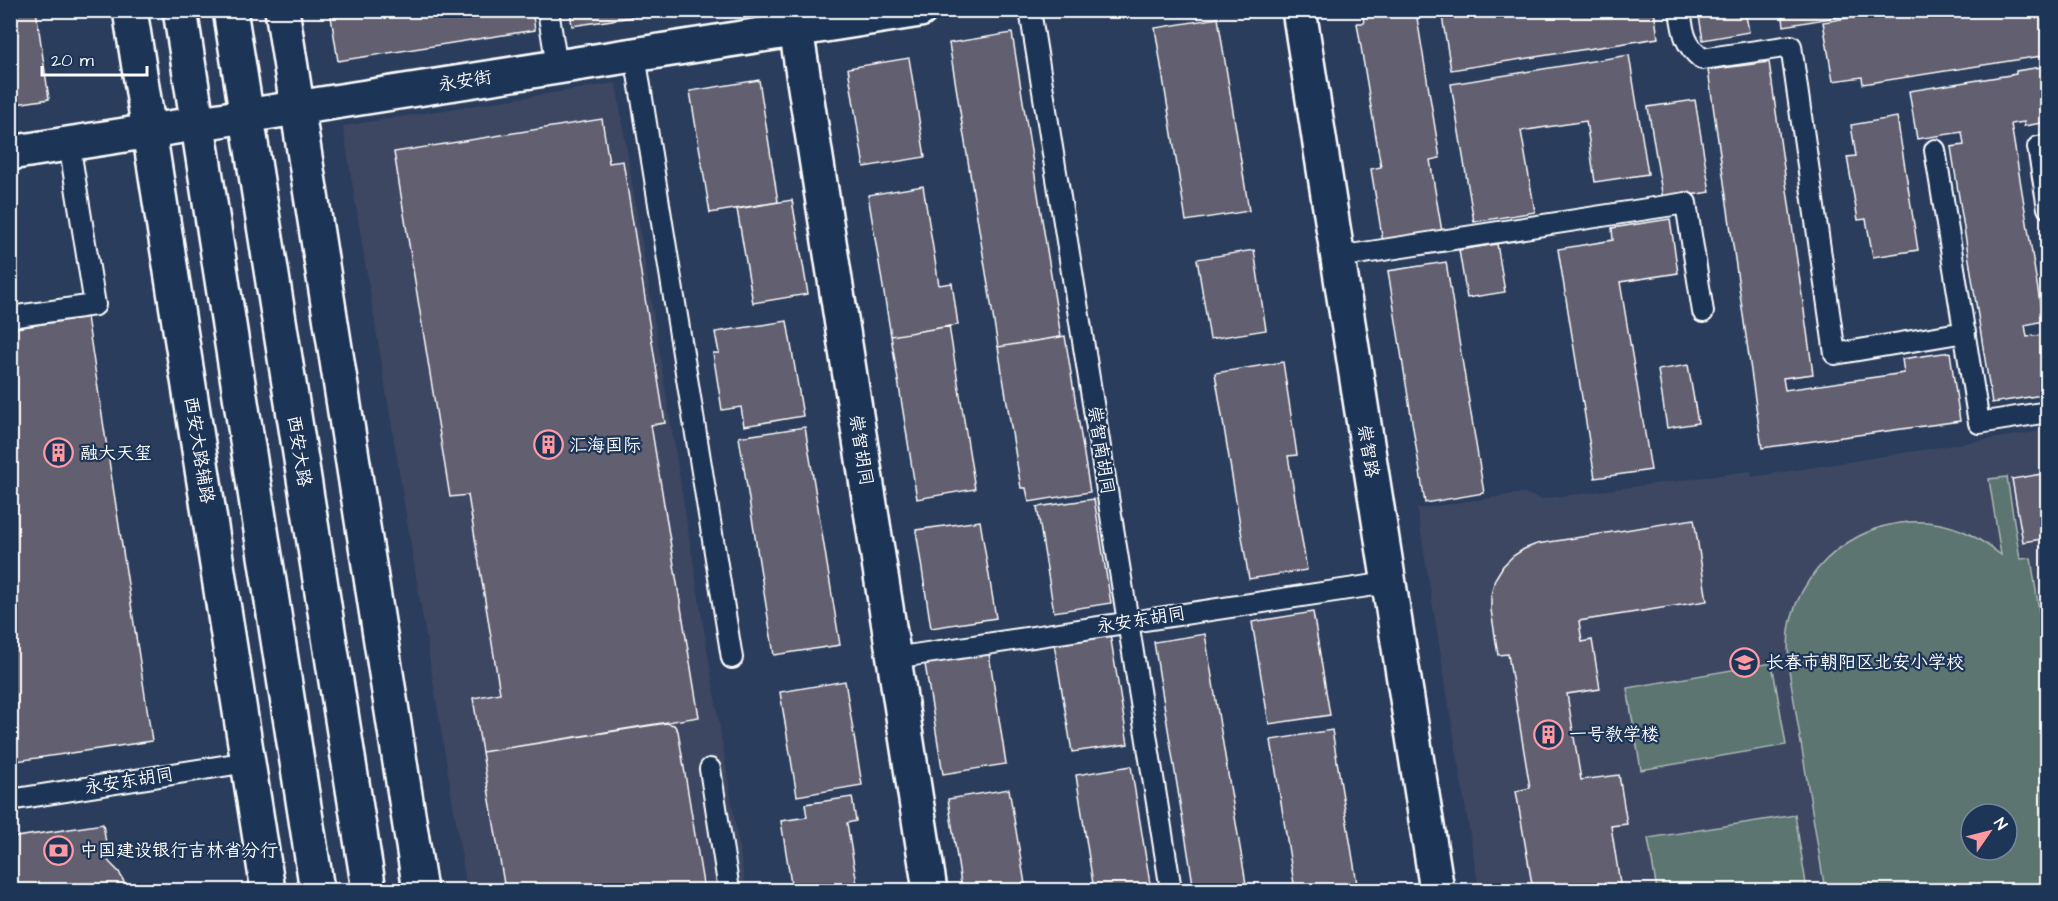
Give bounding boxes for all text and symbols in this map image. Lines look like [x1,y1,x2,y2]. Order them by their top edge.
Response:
scale bar [42,39,147,77]
text: 20 m [51,48,94,73]
street label: 永安街 [436,64,494,98]
street label: 西安大路辅路 [178,395,220,505]
street label: 崇智南胡同 [1082,404,1120,496]
street label: 崇智胡同 [843,412,879,488]
street label: 西安大路 [281,413,317,489]
street label: 崇智路 [1351,422,1385,480]
building icon: 汇海国际 [532,429,564,461]
place label: 汇海国际 [569,433,641,458]
building icon: 融大天玺 [43,437,75,469]
place label: 融大天玺 [80,441,152,466]
street label: 永安东胡同 [1095,601,1187,639]
school or university icon: 长春市朝阳区北安小学校 [1729,646,1761,678]
place label: 长春市朝阳区北安小学校 [1766,650,1964,675]
building icon: 一号教学楼 [1532,718,1564,750]
place label: 一号教学楼 [1569,722,1659,747]
street label: 永安东胡同 [83,762,175,800]
north arrow [1959,802,2019,862]
text: N [1989,814,2012,834]
bank icon: 中国建设银行吉林省分行 [43,834,75,866]
place label: 中国建设银行吉林省分行 [80,838,278,863]

